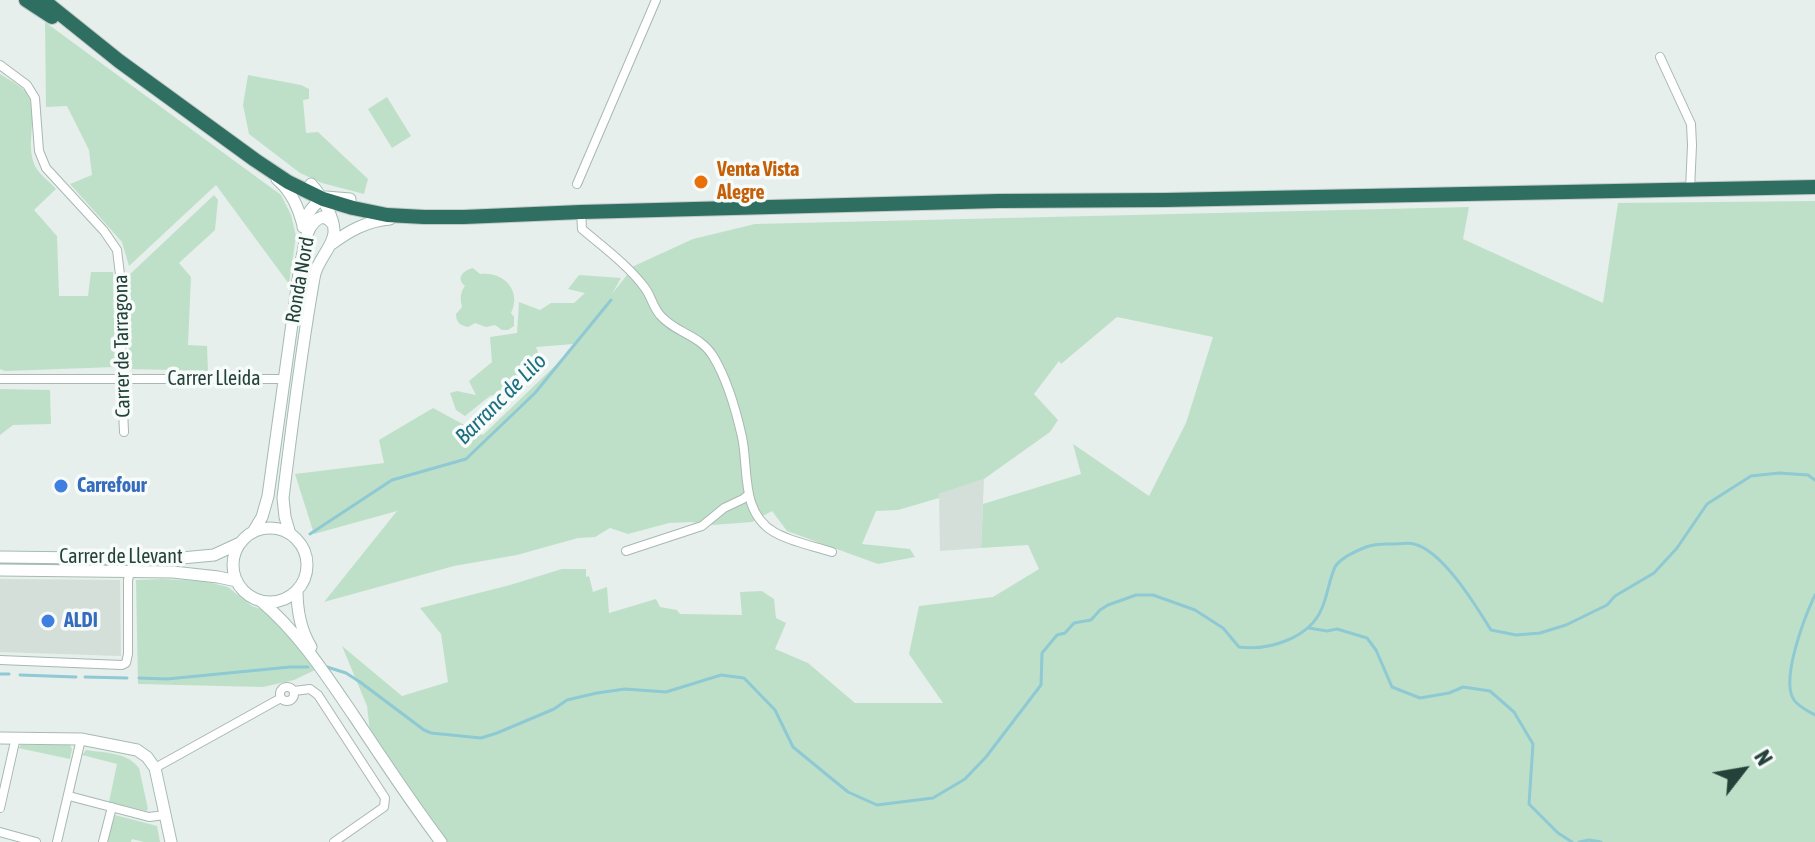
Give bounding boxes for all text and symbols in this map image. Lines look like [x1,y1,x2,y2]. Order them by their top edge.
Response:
place label: Venta Vista Alegre [717,158,799,205]
marker: Venta Vista Alegre [692,173,710,191]
street label: Ronda Nord [281,235,319,325]
street label: Carrer de Tarragona [109,274,135,418]
water label: Barranc de Lilo [450,348,552,450]
street label: Carrer Lleida [167,367,261,391]
place label: Carrefour [77,474,147,498]
marker: Carrefour [52,477,70,495]
street label: Carrer de Llevant [59,545,183,569]
place label: ALDI [64,609,98,633]
marker: ALDI [39,612,57,630]
north arrow [1703,730,1783,810]
text: N [1749,745,1778,770]

